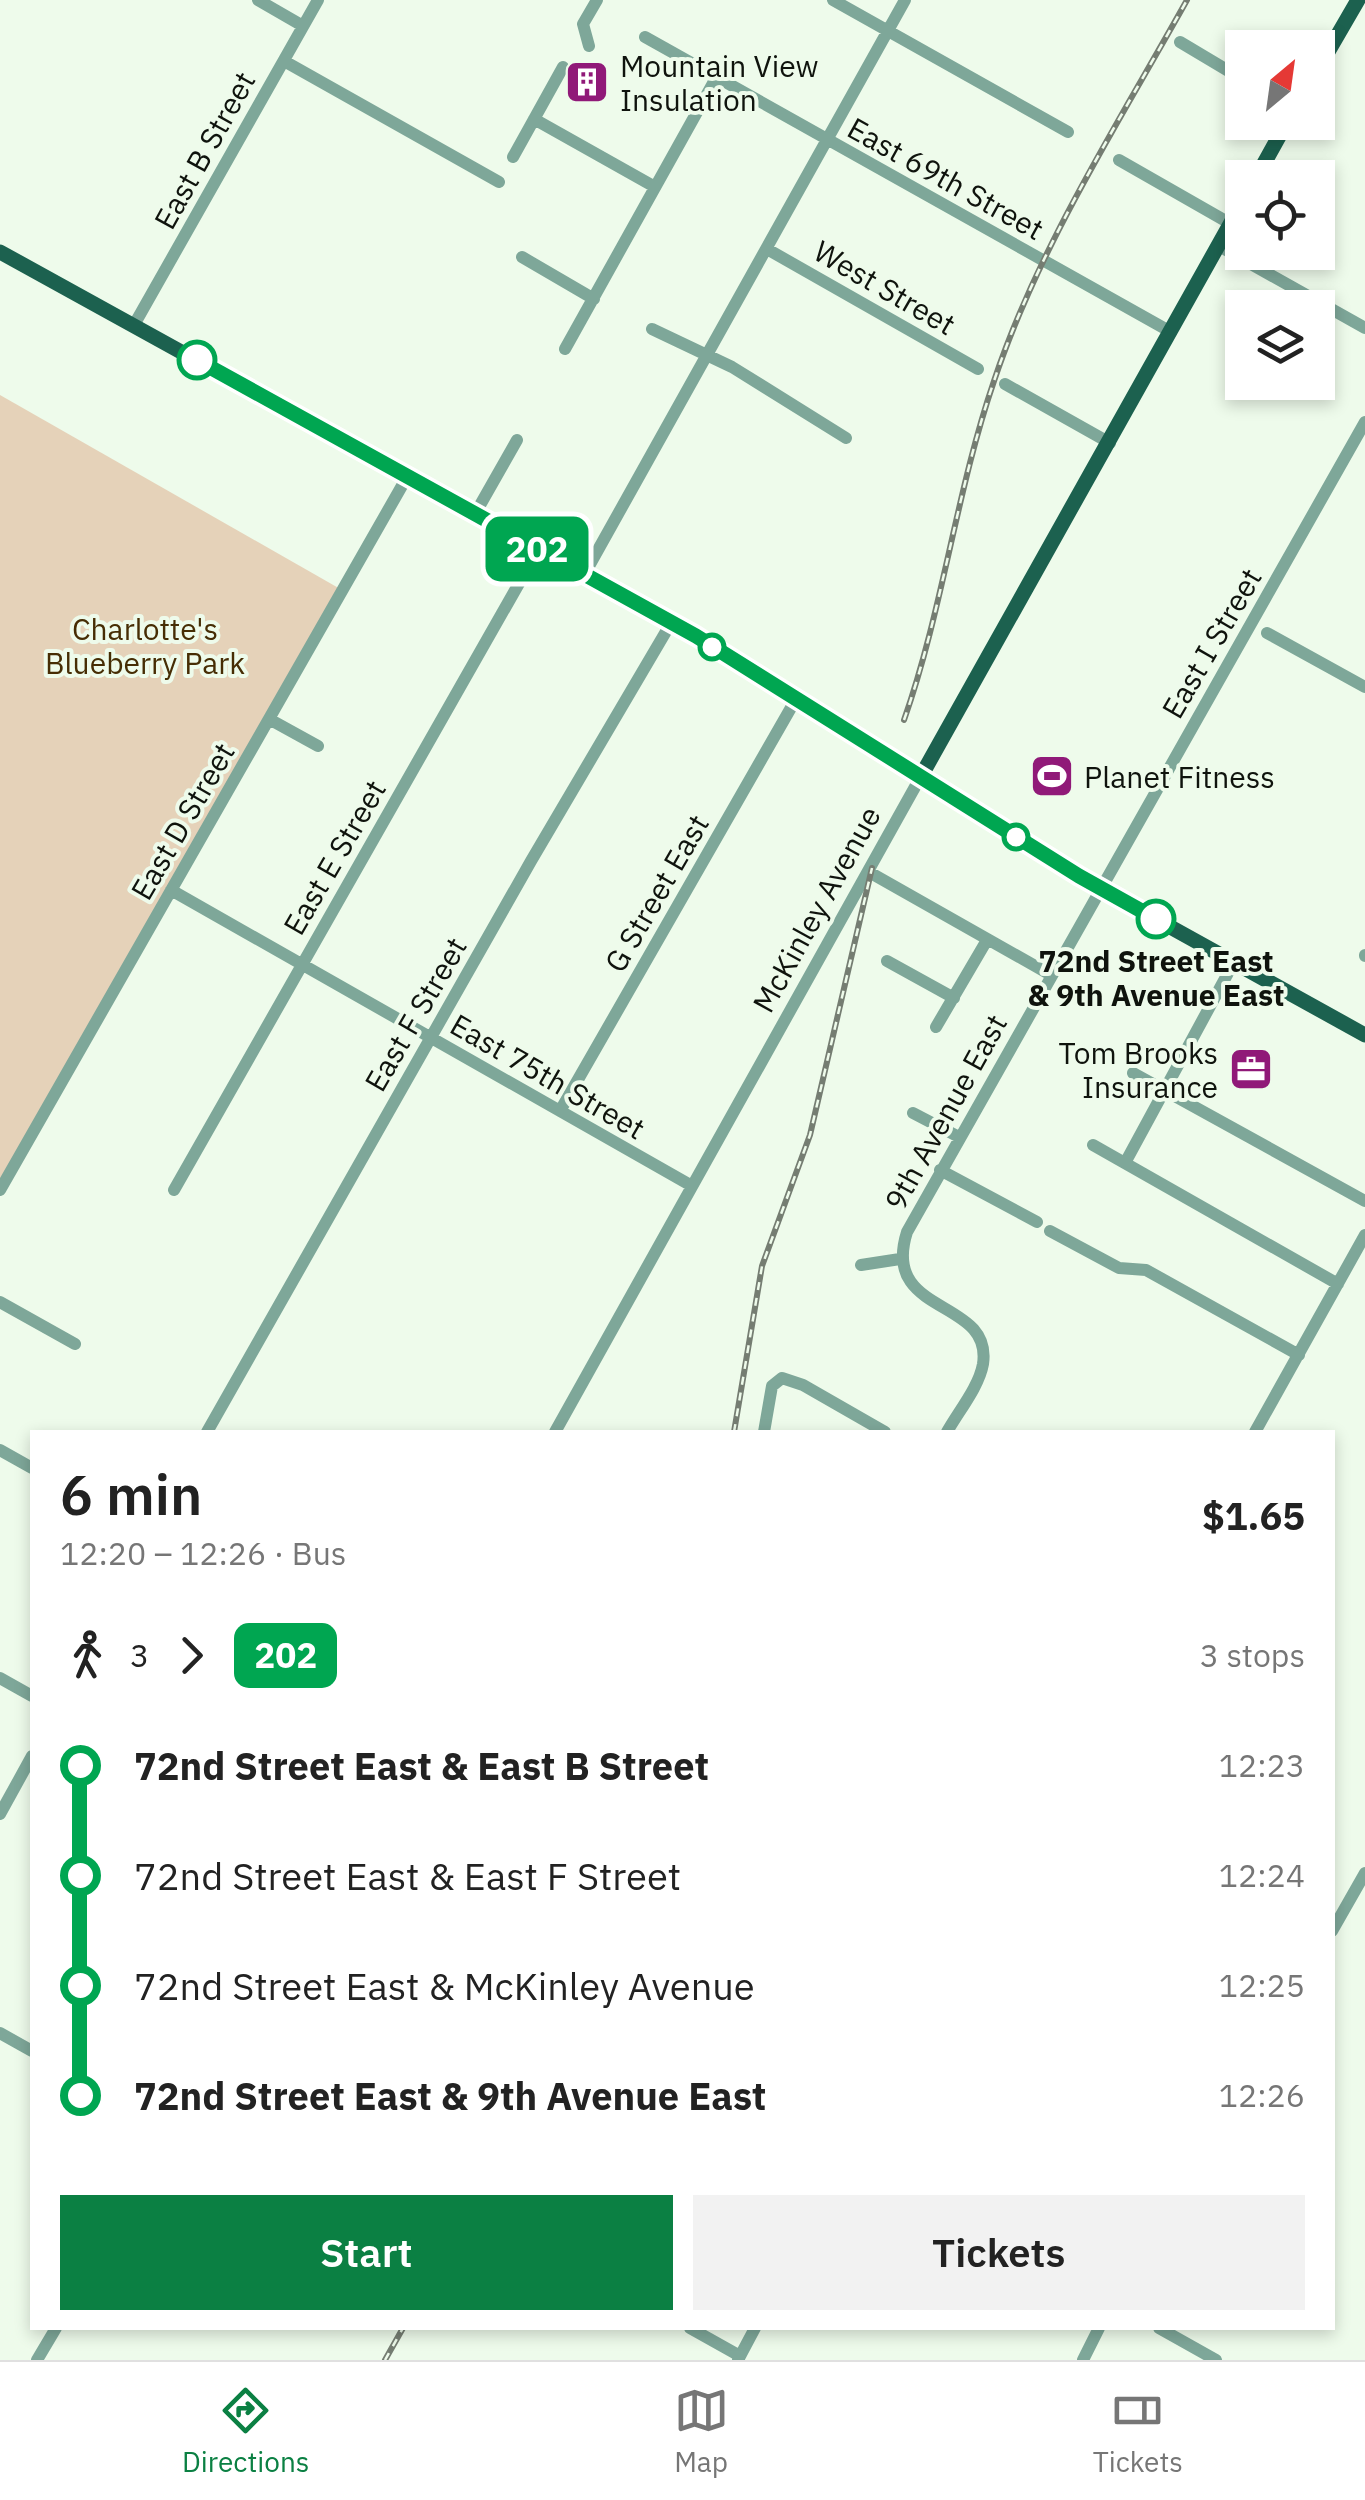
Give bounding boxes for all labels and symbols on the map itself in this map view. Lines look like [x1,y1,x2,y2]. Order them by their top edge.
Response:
north arrow [1225,30,1335,140]
place label: Mountain View Insulation [620,46,819,119]
building icon: Mountain View Insulation [564,59,610,105]
street label: East B Street [145,64,263,236]
street label: East 69th Street [841,108,1051,248]
street label: West Street [807,231,963,343]
unlabelled marker [178,341,216,379]
line badge: 202 [480,516,594,582]
street label: East I Street [1152,561,1270,725]
park label: Charlotte's Blueberry Park [45,609,245,682]
unlabelled marker [699,634,725,660]
street label: East D Street [121,735,243,907]
sports icon: Planet Fitness [1029,753,1075,799]
place label: Planet Fitness [1084,757,1275,796]
street label: East E Street [274,773,394,941]
street label: McKinley Avenue [743,799,889,1019]
street label: G Street East [595,807,717,979]
unlabelled marker [1003,824,1029,850]
marker: 72nd Street East & 9th Avenue East [1137,900,1175,938]
street label: East F Street [355,930,475,1098]
place label: 72nd Street East & 9th Avenue East [1028,941,1284,1014]
street label: East 75th Street [444,1004,652,1148]
street label: 9th Avenue East [875,1007,1015,1217]
place label: Tom Brooks Insurance [1059,1033,1218,1106]
office icon: Tom Brooks Insurance [1228,1046,1274,1092]

